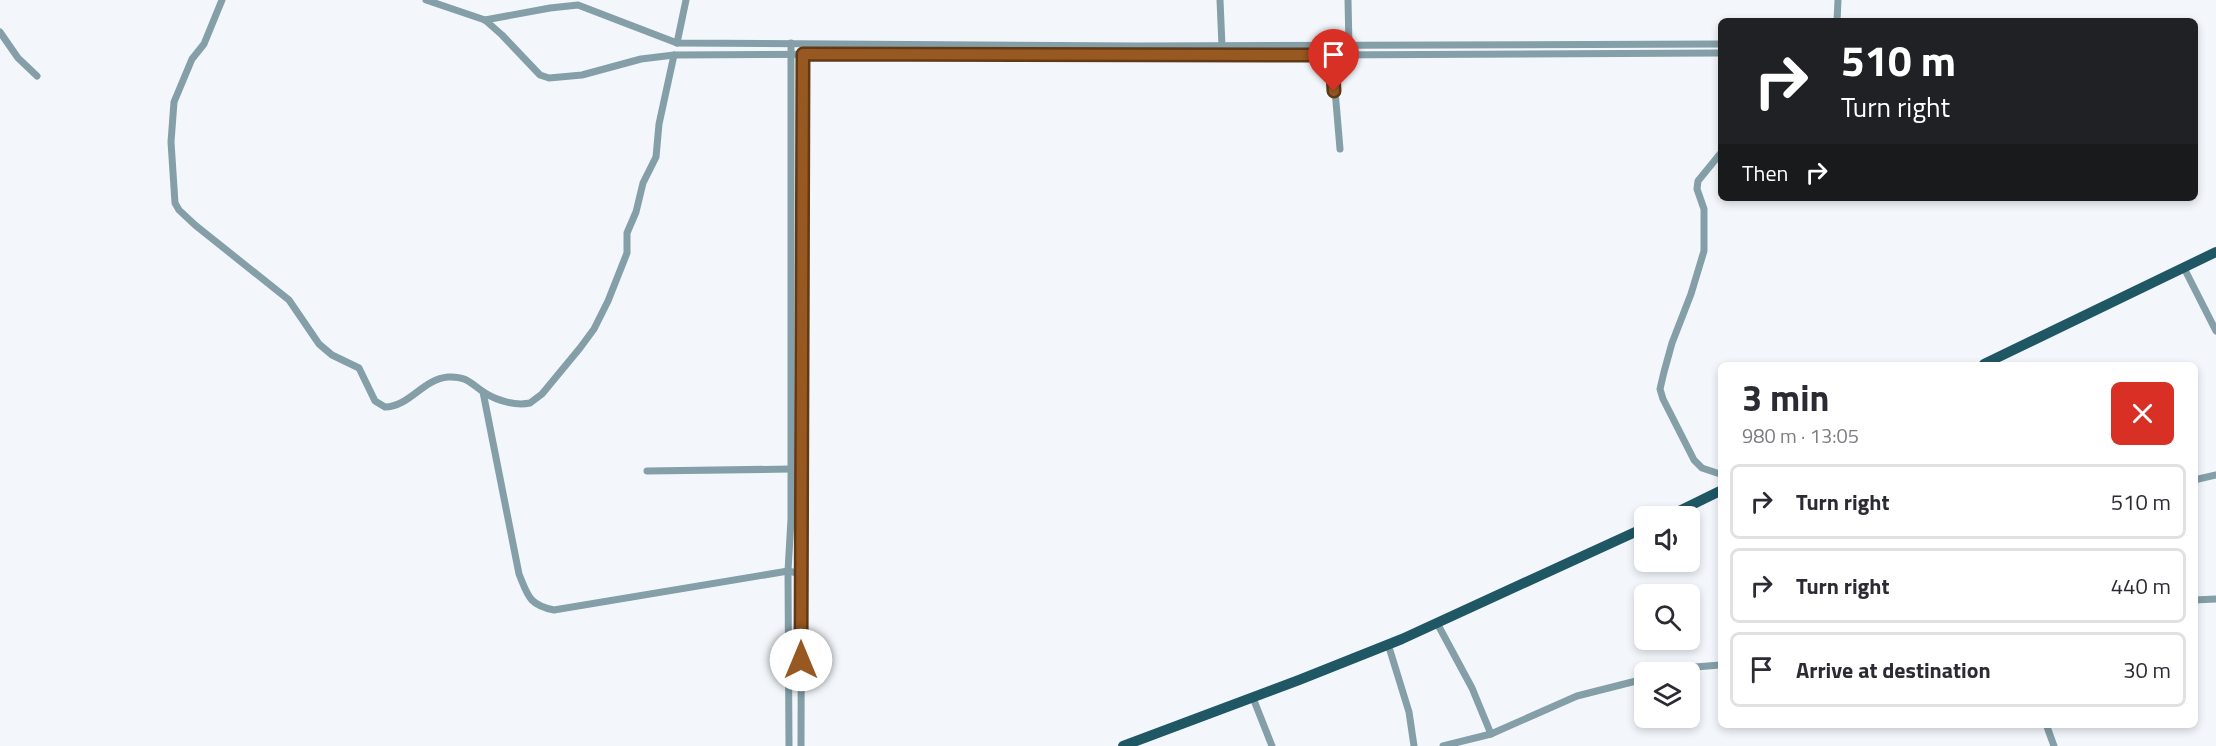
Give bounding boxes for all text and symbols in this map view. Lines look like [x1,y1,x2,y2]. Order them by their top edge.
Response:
text: 510 m [1841,28,1956,92]
pin [1308,29,1359,91]
icon: arrive [1317,38,1350,71]
icon: right [1742,42,1820,120]
text: Turn right [1841,86,1950,127]
text: Then [1742,156,1788,190]
icon: right [1800,156,1833,189]
text: 3 min [1742,370,1829,425]
button: close [2111,382,2174,445]
text: 980 m · 13:05 [1742,420,1859,451]
icon: right [1745,485,1778,518]
text: Turn right [1796,485,1890,519]
text: 510 m [2111,485,2171,519]
map controls [1634,506,1700,728]
button: sound [1634,506,1700,572]
icon: right [1745,569,1778,602]
text: Turn right [1796,569,1890,603]
text: 440 m [2111,569,2171,603]
button: search [1634,584,1700,650]
position arrow [769,628,833,692]
icon: arrive [1745,653,1778,686]
text: Arrive at destination [1796,653,1991,687]
text: 30 m [2123,653,2171,687]
button: layers [1634,662,1700,728]

